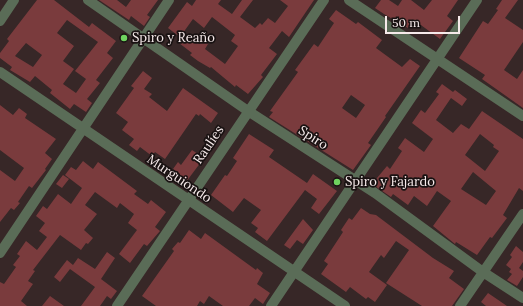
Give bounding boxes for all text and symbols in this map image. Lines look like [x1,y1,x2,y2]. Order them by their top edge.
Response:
scale bar [387,8,462,34]
text: 50 m [392,15,420,30]
place label: Spiro y Reaño [132,30,215,46]
marker: Spiro y Reaño [119,33,129,43]
street label: Raulíes [191,123,227,167]
street label: Spiro [295,123,331,153]
street label: Murguiondo [144,152,214,206]
place label: Spiro y Fajardo [345,174,435,190]
marker: Spiro y Fajardo [332,177,342,187]

